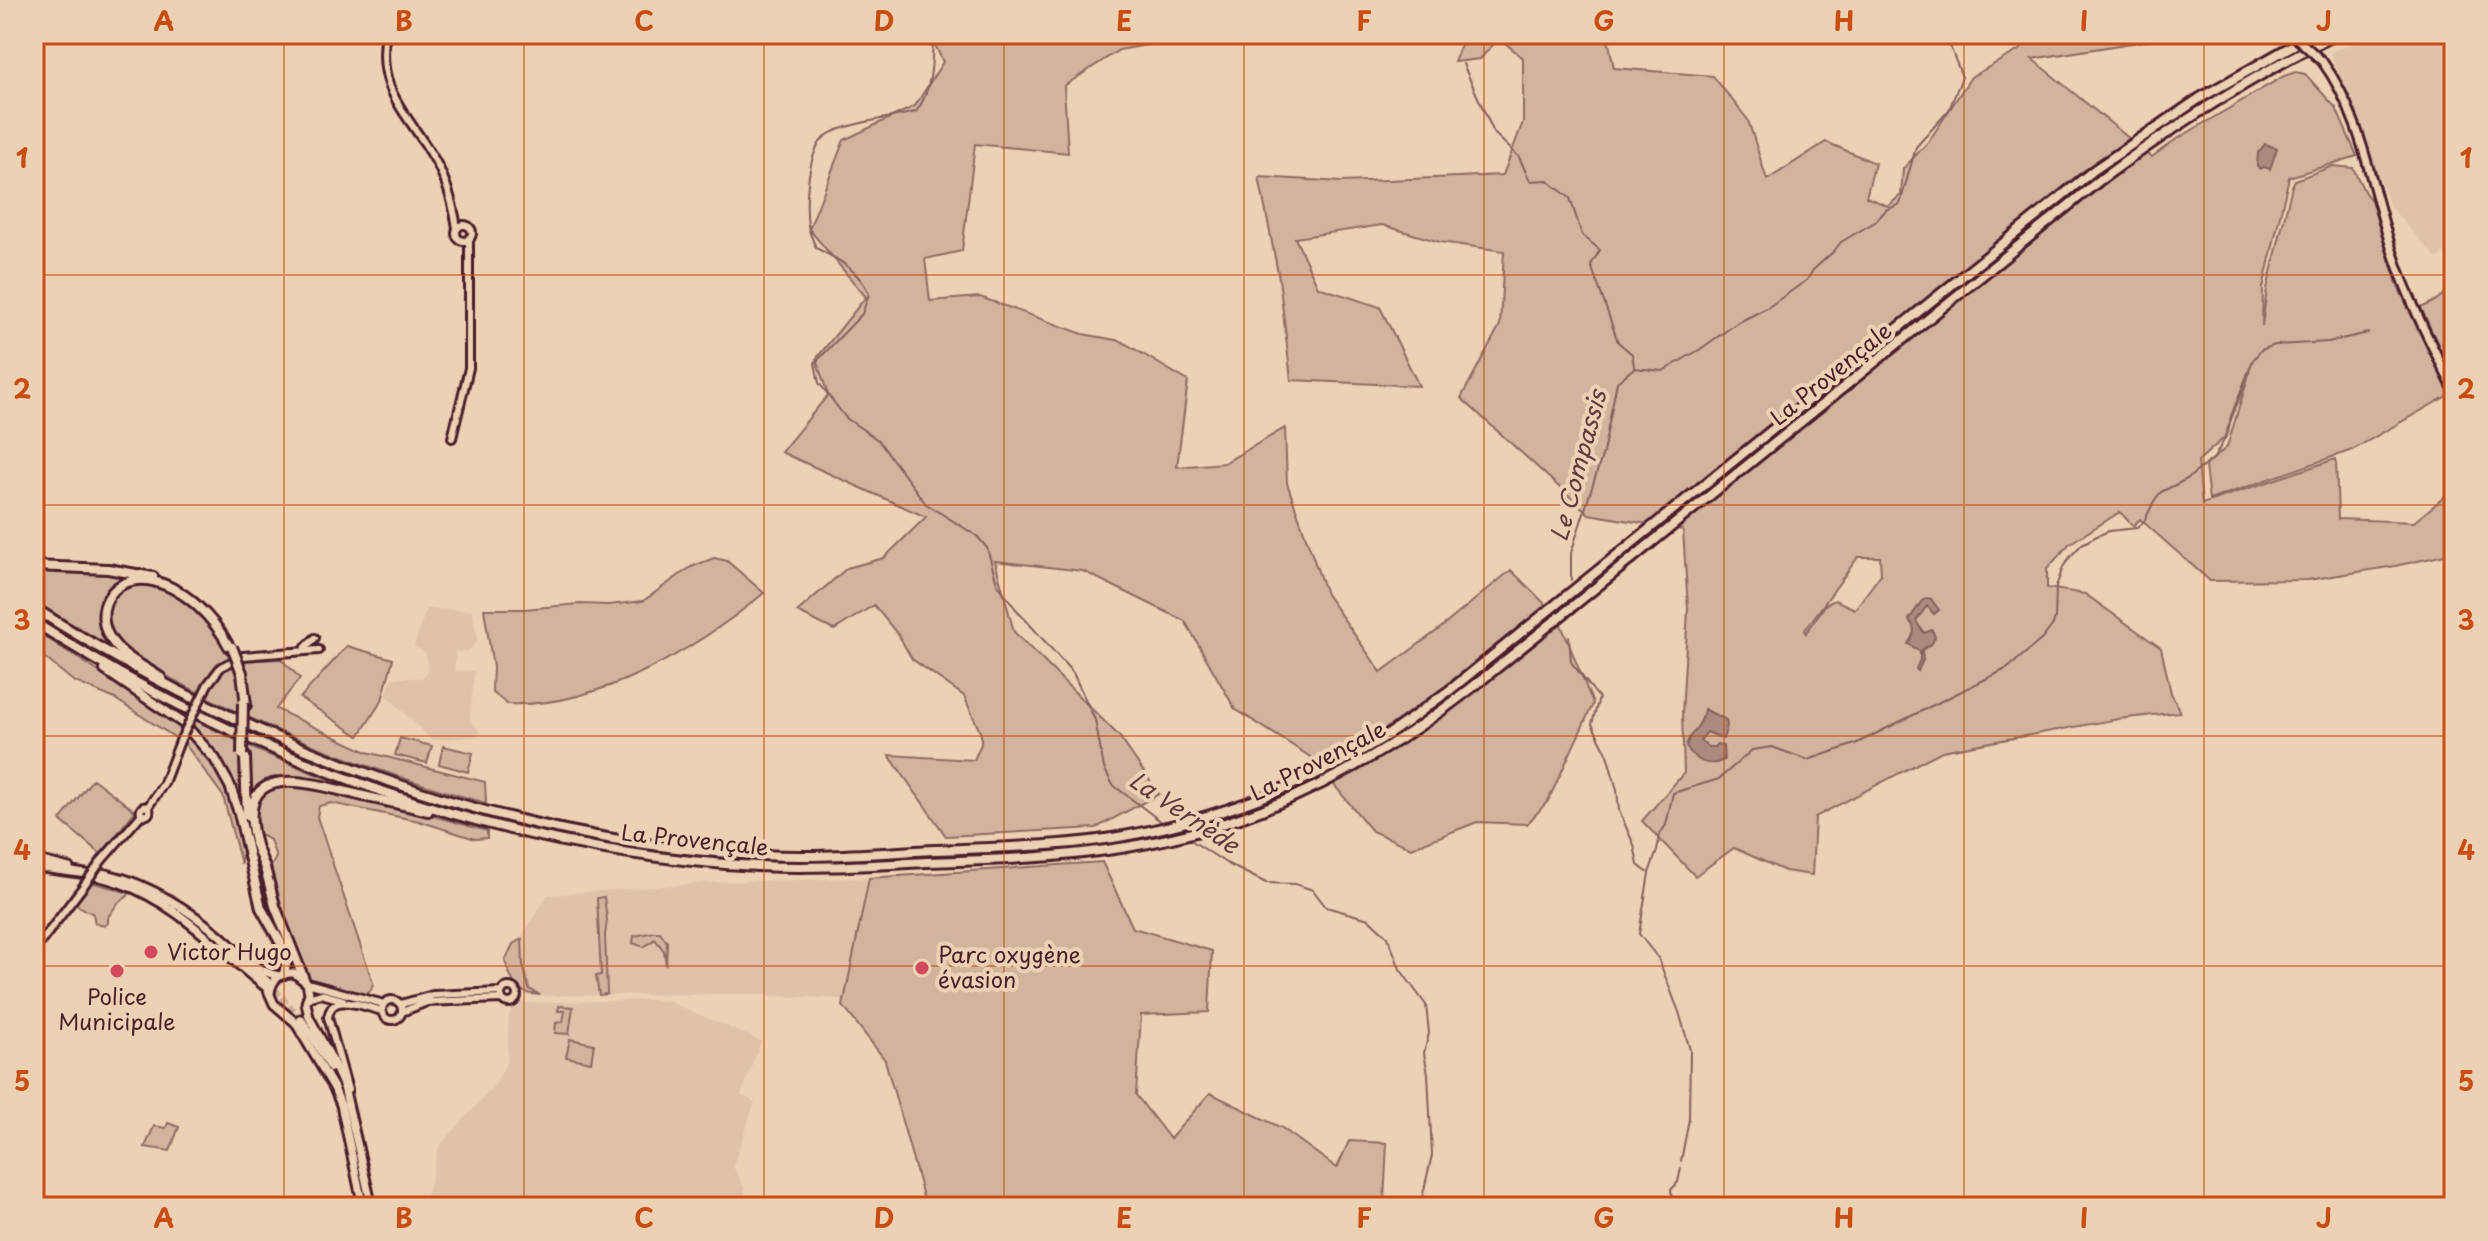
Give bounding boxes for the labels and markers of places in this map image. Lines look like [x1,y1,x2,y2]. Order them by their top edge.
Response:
place label: Victor Hugo [167,934,292,967]
place label: Parc oxygène évasion [938,937,1081,995]
marker: Victor Hugo [142,943,160,961]
marker: Parc oxygène évasion [913,959,931,977]
marker: Police Municipale [108,962,126,980]
place label: Police Municipale [58,979,176,1037]

